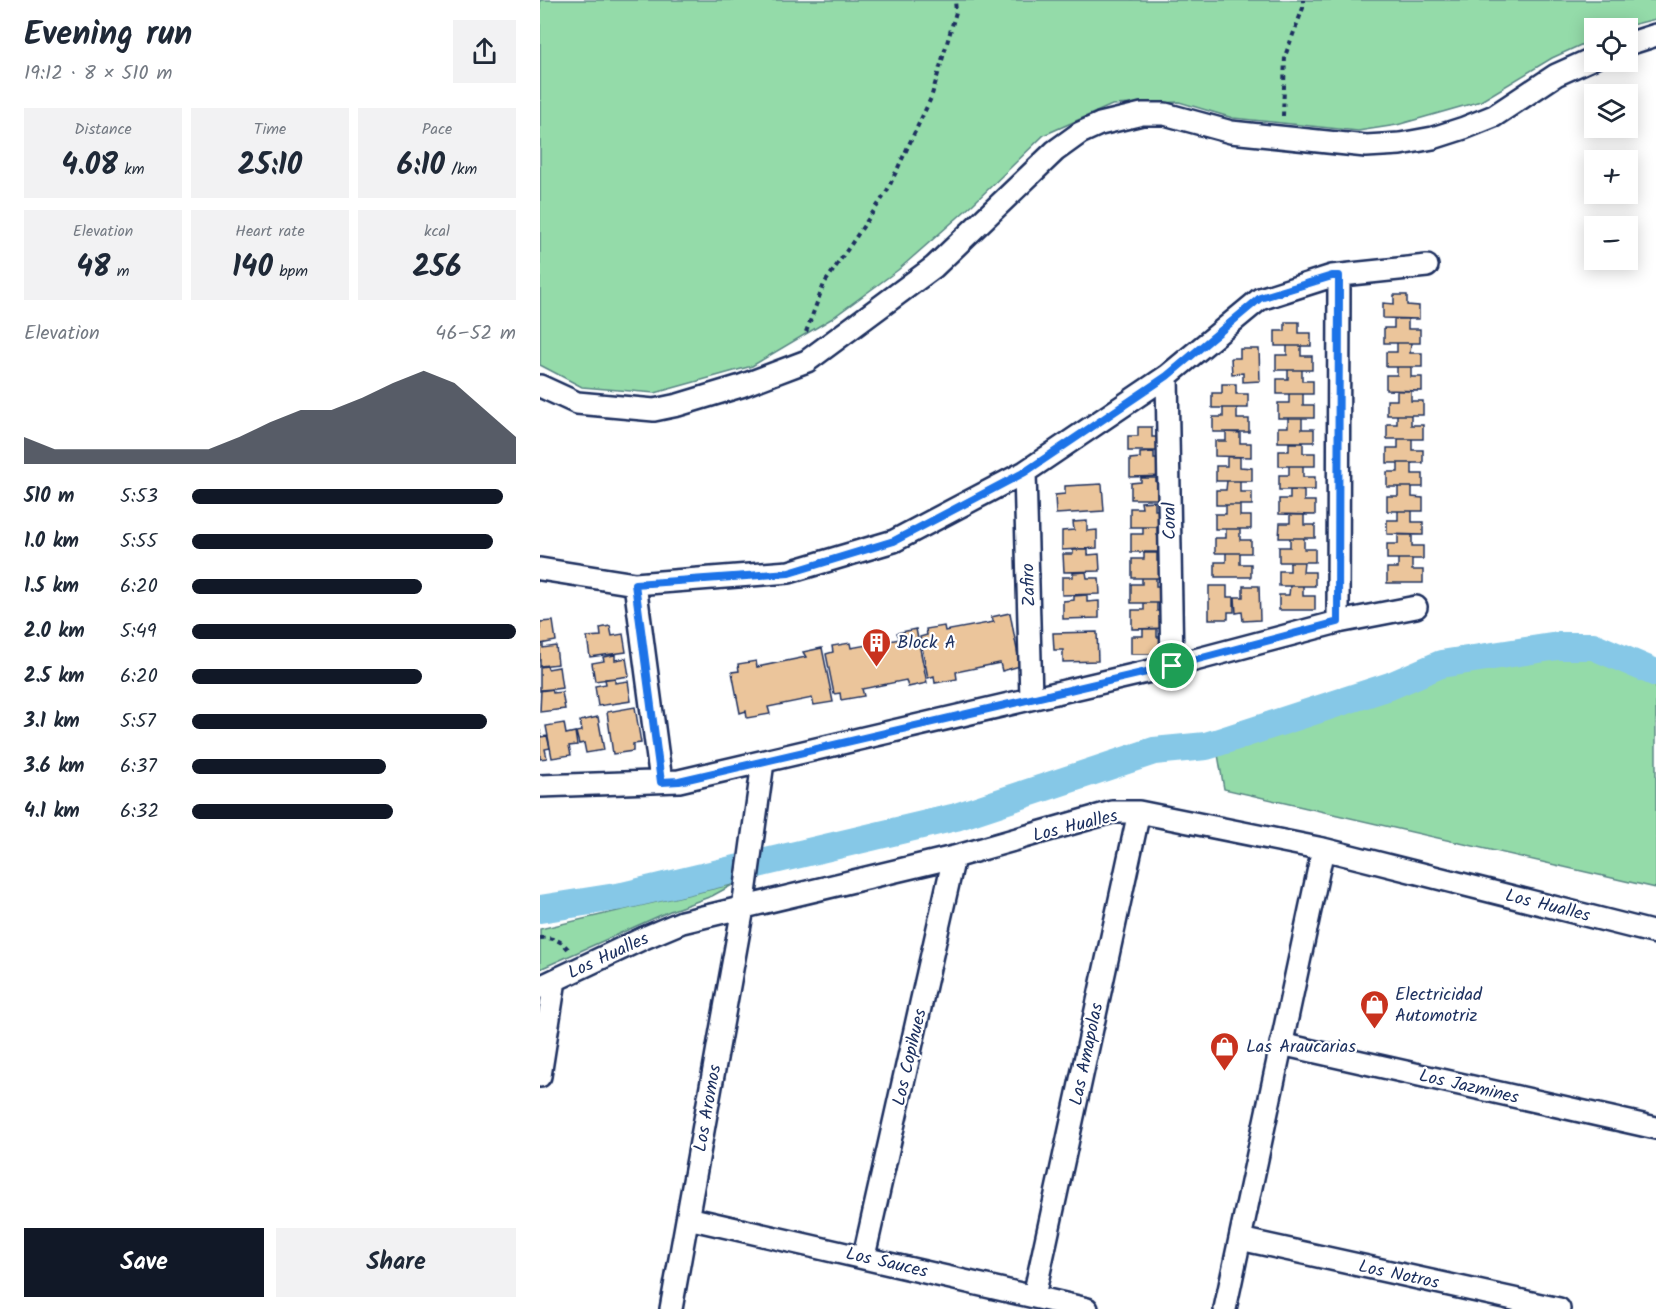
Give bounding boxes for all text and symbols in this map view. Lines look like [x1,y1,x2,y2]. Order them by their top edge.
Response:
text: Evening run [24,9,192,62]
map controls [1584,18,1638,270]
button: locate [1584,18,1638,72]
button: share [453,20,516,83]
text: 19:12 · 8 × 510 m [24,58,172,90]
button: layers [1584,84,1638,138]
text: Distance [74,117,132,142]
text: Time [254,117,286,142]
text: Pace [422,117,452,142]
text: 4.08 [61,142,118,190]
text: 25:10 [238,142,302,190]
text: 6:10 [397,142,445,190]
button: + [1584,150,1638,204]
text: km [118,157,145,182]
text: /km [445,157,477,182]
button: − [1584,216,1638,270]
text: Elevation [73,219,133,244]
text: Heart rate [235,219,305,244]
text: kcal [424,219,450,244]
text: 48 [76,244,110,292]
text: 140 [232,244,273,292]
text: 256 [413,244,461,292]
text: m [110,259,130,284]
text: bpm [273,259,308,284]
text: Elevation [24,318,100,350]
text: 46–52 m [435,318,516,350]
text: 510 m [24,481,75,513]
text: 5:53 [120,481,158,513]
street label: Coral [1156,501,1185,540]
text: 1.0 km [24,526,79,558]
text: 5:55 [120,526,157,558]
street label: Zafiro [1014,563,1045,607]
text: 1.5 km [24,571,79,603]
text: 6:20 [120,571,158,603]
text: 2.0 km [24,616,85,648]
text: 5:49 [120,616,156,648]
building icon: Block A [860,626,892,668]
place label: Block A [897,629,956,658]
pin [1146,640,1197,691]
icon: arrive [1155,649,1188,682]
text: 2.5 km [24,661,84,693]
text: 6:20 [120,661,158,693]
text: 3.1 km [24,706,80,738]
text: 5:57 [120,706,156,738]
text: 3.6 km [24,751,84,783]
text: 6:37 [120,751,157,783]
text: 4.1 km [24,796,80,828]
text: 6:32 [120,796,159,828]
street label: Los Hualles [1030,802,1121,851]
street label: Los Hualles [1502,882,1593,931]
street label: Los Hualles [563,925,654,988]
place label: Electricidad Automotriz [1395,981,1483,1031]
shop icon: Electricidad Automotriz [1358,988,1390,1030]
street label: Las Amapolas [1062,1000,1113,1108]
street label: Los Copihues [885,1006,936,1109]
shop icon: Las Araucarias [1209,1030,1241,1072]
place label: Las Araucarias [1246,1033,1356,1062]
street label: Los Aromos [687,1062,730,1154]
street label: Los Jazmines [1416,1062,1522,1113]
button: Save [24,1228,264,1297]
button: Share [276,1228,516,1297]
street label: Los Sauces [843,1240,931,1287]
street label: Los Notros [1356,1253,1442,1298]

